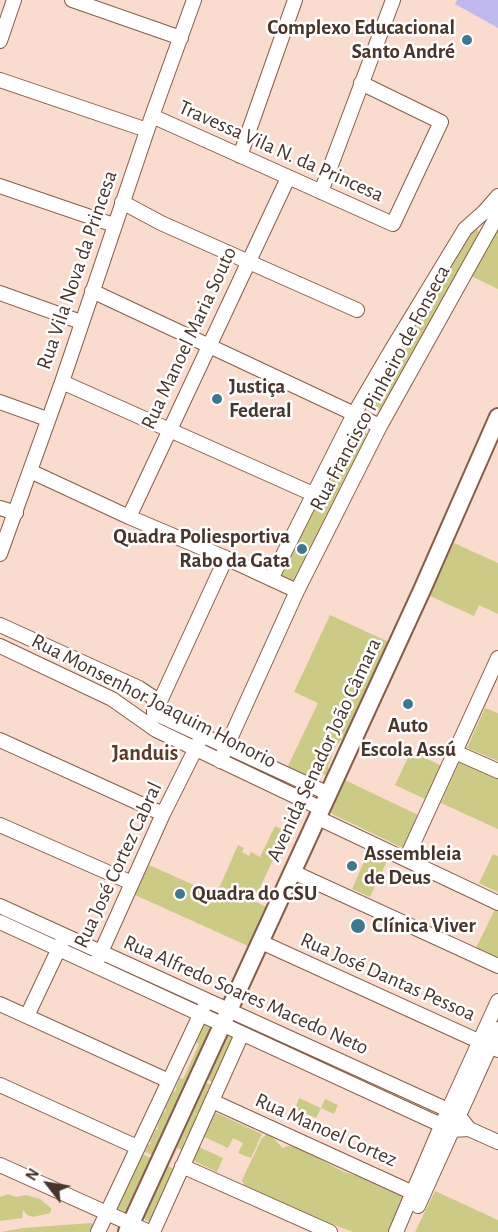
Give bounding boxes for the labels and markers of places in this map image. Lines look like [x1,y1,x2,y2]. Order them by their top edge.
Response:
place label: Complexo Educacional Santo André [267,15,455,65]
marker: Complexo Educacional Santo André [460,33,474,47]
place label: Justiça Federal [229,374,292,424]
marker: Justiça Federal [210,392,224,406]
place label: Quadra Poliesportiva Rabo da Gata [113,524,290,574]
marker: Quadra Poliesportiva Rabo da Gata [295,542,309,556]
marker: Auto Escola Assú [401,697,415,711]
place label: Auto Escola Assú [360,713,456,763]
place label: Assembleia de Deus [364,841,462,891]
marker: Assembleia de Deus [345,859,359,873]
place label: Quadra do CSU [192,881,317,907]
marker: Quadra do CSU [173,887,187,901]
place label: Clínica Viver [372,913,476,939]
marker: Clínica Viver [349,917,367,935]

